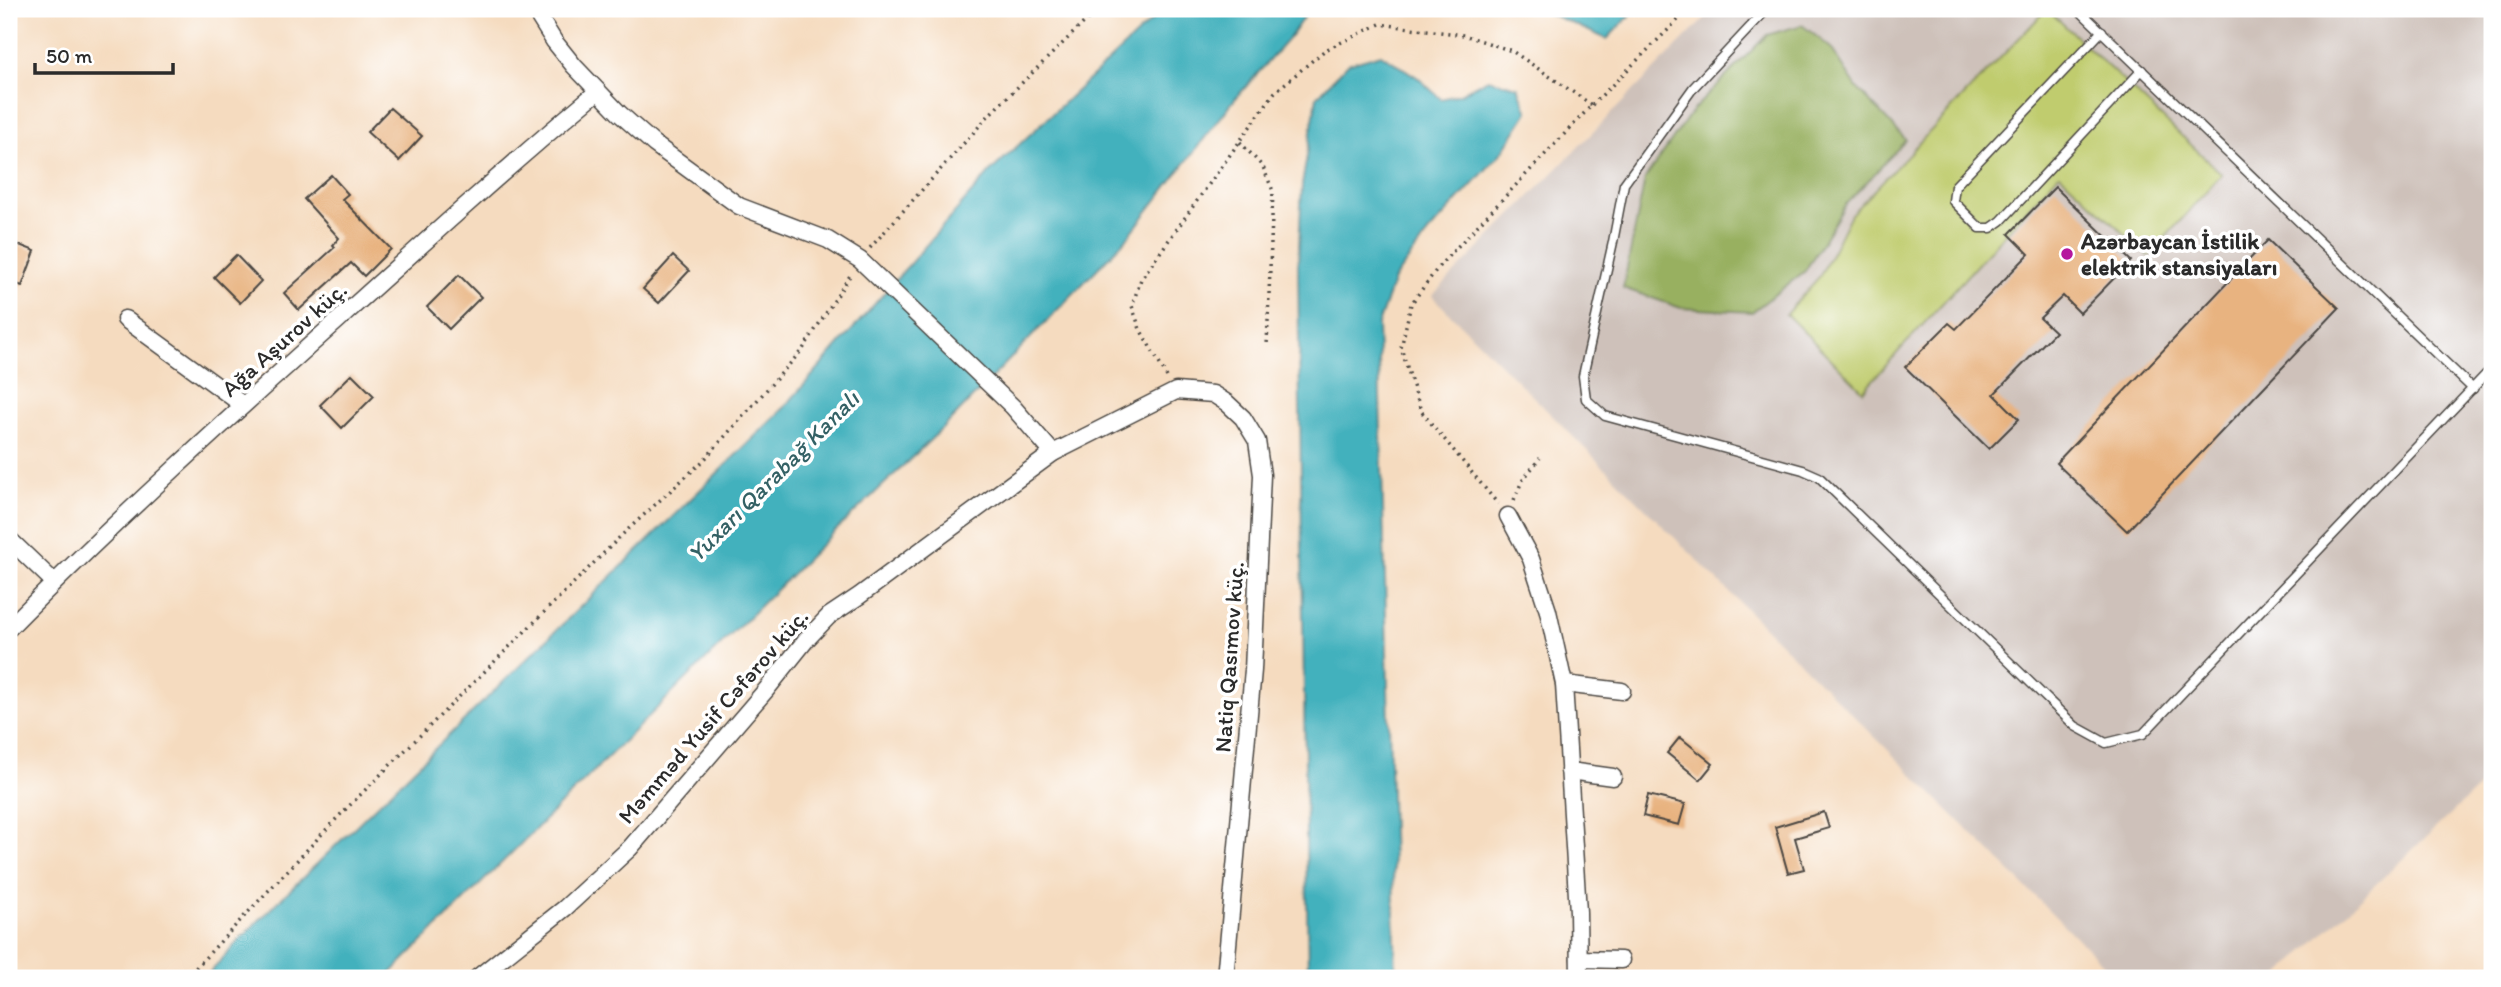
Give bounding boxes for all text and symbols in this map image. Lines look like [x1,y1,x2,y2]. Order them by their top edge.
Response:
scale bar [35,32,173,76]
text: 50 m [46,43,93,68]
place label: Azərbaycan İstilik elektrik stansiyaları [2080,227,2277,281]
marker: Azərbaycan İstilik elektrik stansiyaları [2059,246,2075,262]
street label: Ağa Aşurov küç. [216,275,352,403]
water label: Yuxarı Qarabağ Kanalı [681,384,865,568]
street label: Natiq Qasımov küç. [1208,560,1250,754]
street label: Məmməd Yusif Cəfərov küç. [612,603,814,829]

